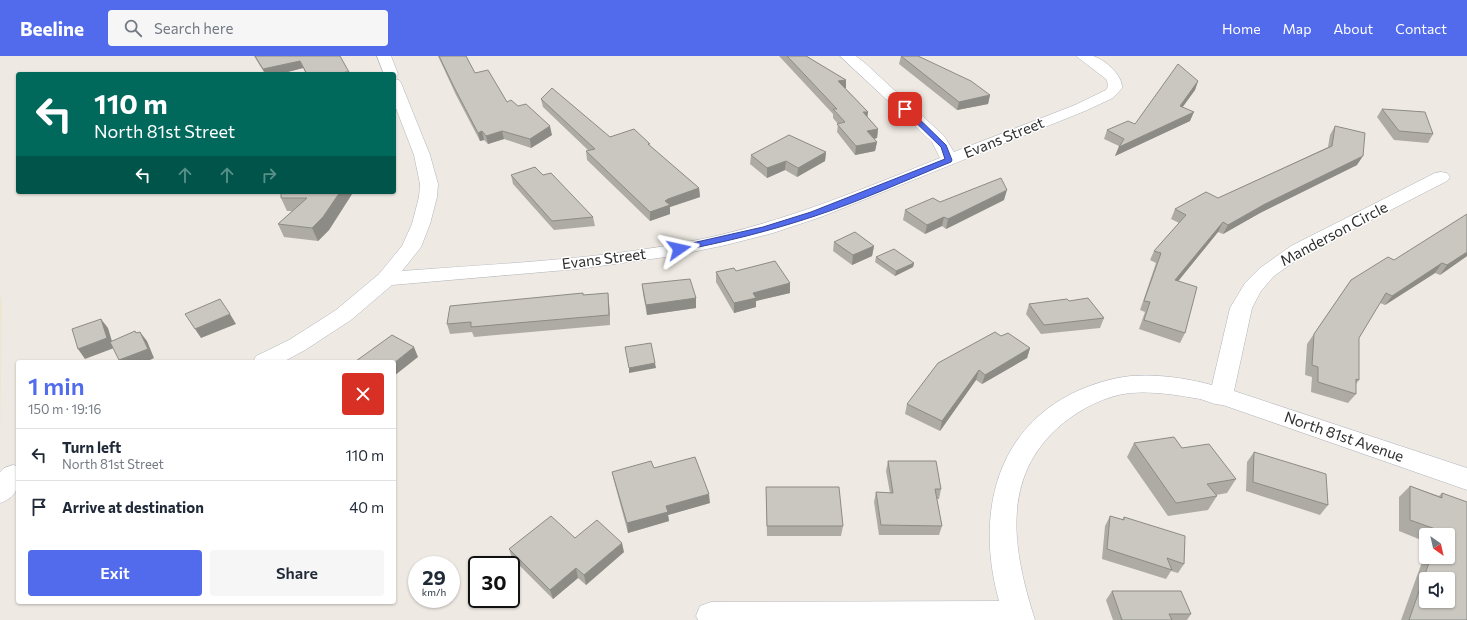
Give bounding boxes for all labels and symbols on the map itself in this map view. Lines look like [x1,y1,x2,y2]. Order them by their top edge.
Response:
pin [888,92,922,126]
street label: Evans Street [961,113,1046,161]
street label: Manderson Circle [1277,197,1390,269]
position arrow [658,228,700,270]
street label: Evans Street [561,244,647,272]
street label: North 81st Avenue [1282,407,1407,465]
north arrow [1419,528,1455,564]
speed limit sign: 30 [468,556,520,608]

